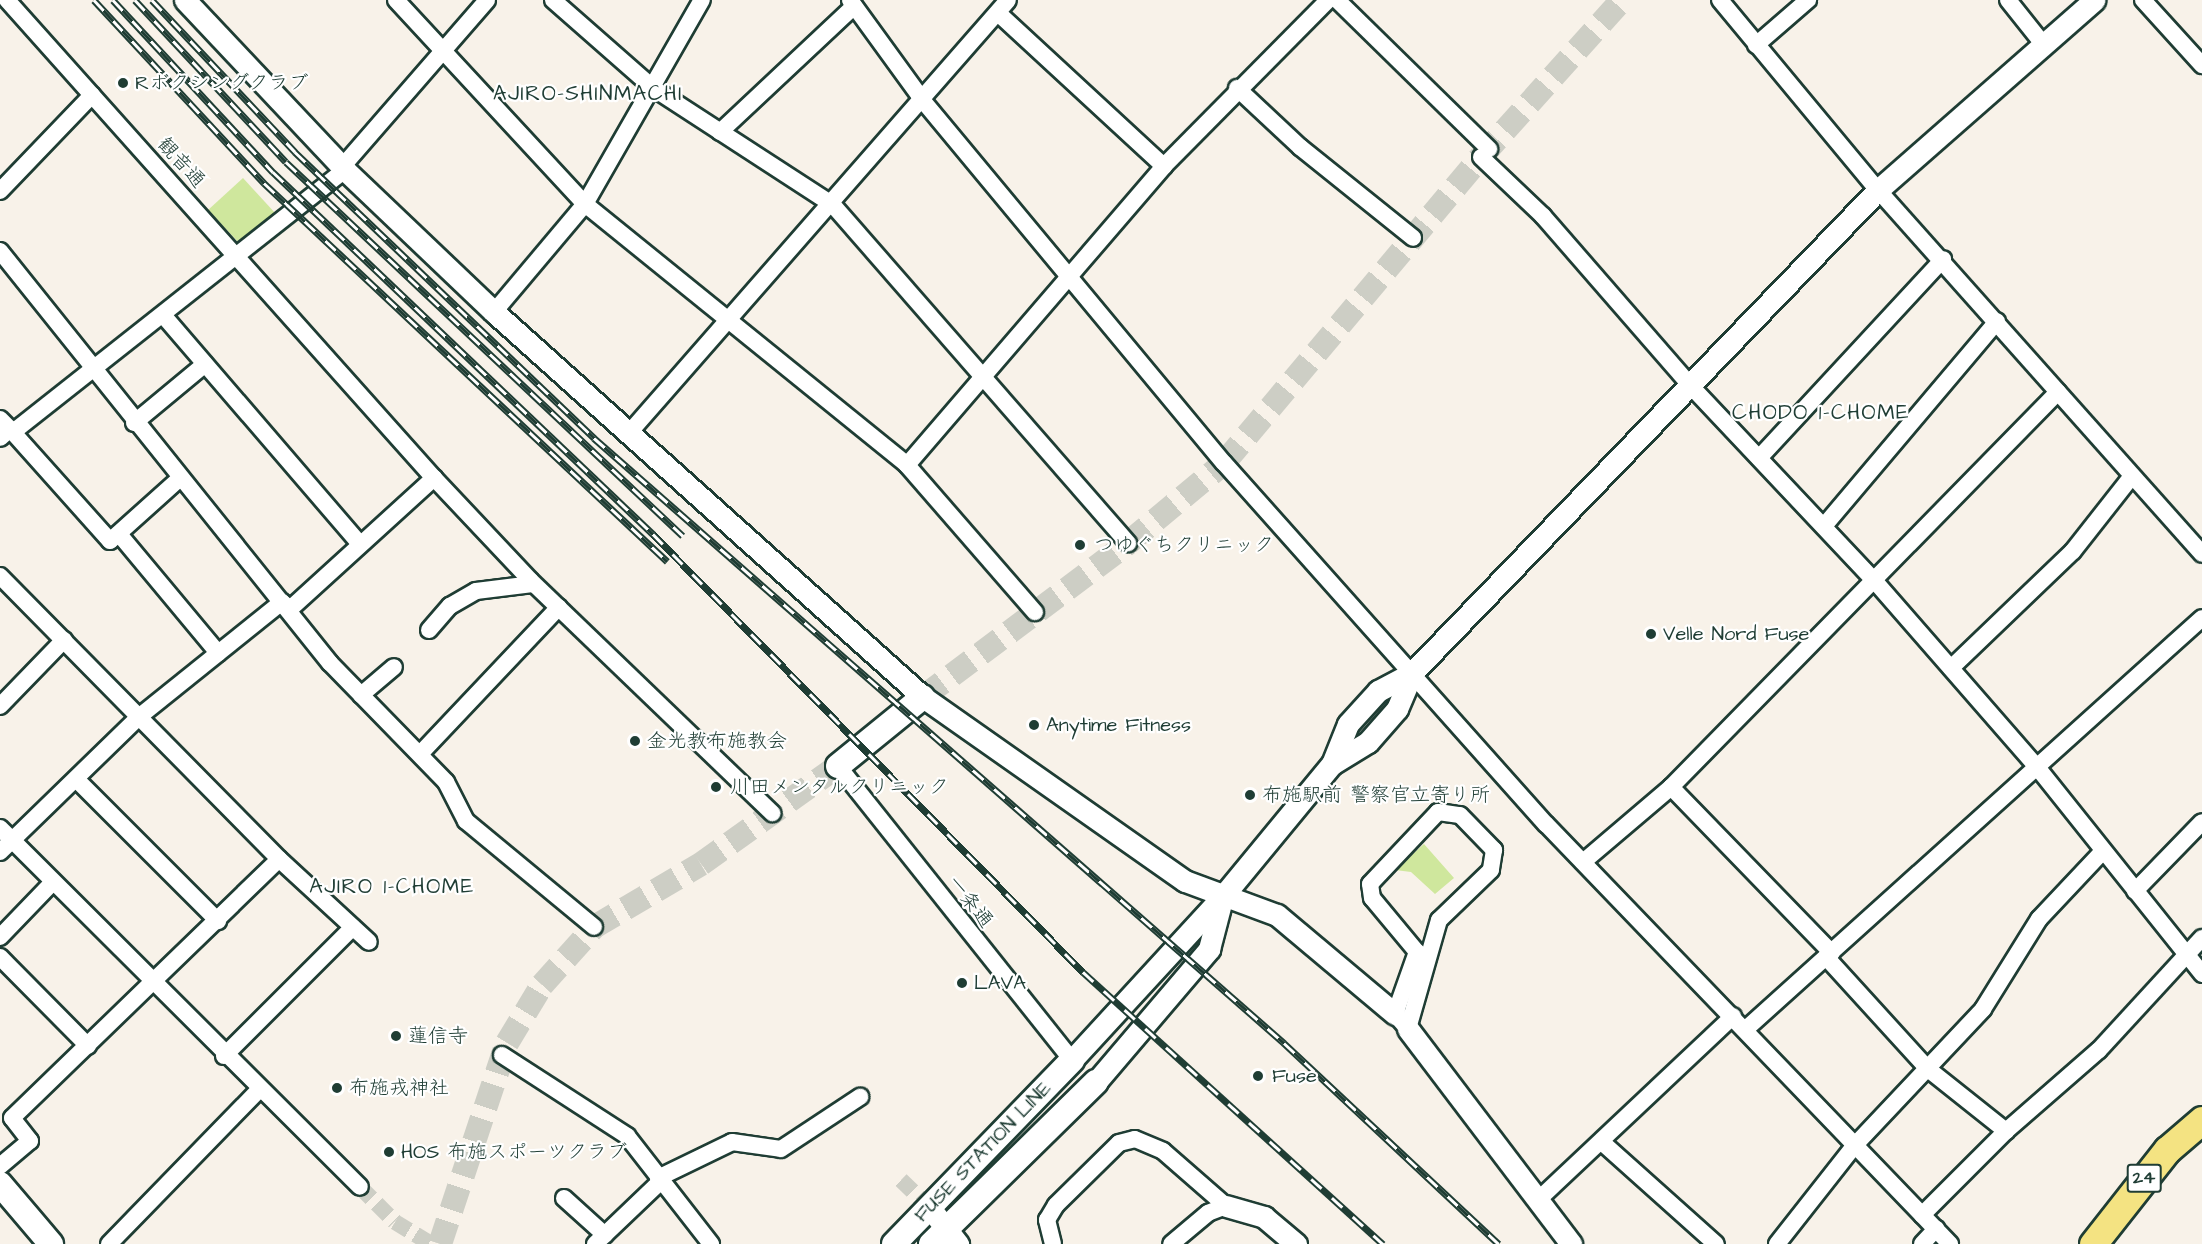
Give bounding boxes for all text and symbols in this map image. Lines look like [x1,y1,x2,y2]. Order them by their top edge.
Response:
place label: Rボクシングクラブ [135,71,309,95]
marker: Rボクシングクラブ [116,76,130,90]
district label: AJIRO-SHINMACHI [493,81,683,107]
street label: 観音通 [152,133,210,193]
district label: CHODO 1-CHOME [1732,400,1910,426]
place label: つゆぐちクリニック [1094,533,1274,557]
marker: つゆぐちクリニック [1071,536,1089,554]
place label: Velle Nord Fuse [1663,622,1809,646]
marker: Velle Nord Fuse [1644,627,1658,641]
place label: Anytime Fitness [1046,713,1191,737]
marker: Anytime Fitness [1027,718,1041,732]
place label: 金光教布施教会 [647,729,787,753]
marker: 金光教布施教会 [628,734,642,748]
place label: 川田メンタルクリニック [730,775,950,799]
marker: 川田メンタルクリニック [707,778,725,796]
place label: 布施駅前 警察官立寄り所 [1262,783,1490,807]
marker: 布施駅前 警察官立寄り所 [1243,788,1257,802]
street label: 一条通 [942,871,998,933]
district label: AJIRO 1-CHOME [309,874,475,900]
place label: LAVA [974,971,1026,995]
marker: LAVA [955,976,969,990]
place label: 蓮信寺 [408,1024,468,1048]
marker: 蓮信寺 [389,1029,403,1043]
place label: Fuse [1272,1064,1317,1088]
marker: Fuse [1249,1067,1267,1085]
place label: 布施戎神社 [349,1076,449,1100]
street label: FUSE STATION LINE [910,1077,1056,1227]
marker: 布施戎神社 [330,1081,344,1095]
place label: HOS 布施スポーツクラブ [401,1140,627,1164]
marker: HOS 布施スポーツクラブ [382,1145,396,1159]
road number: 24 [2126,1163,2162,1193]

